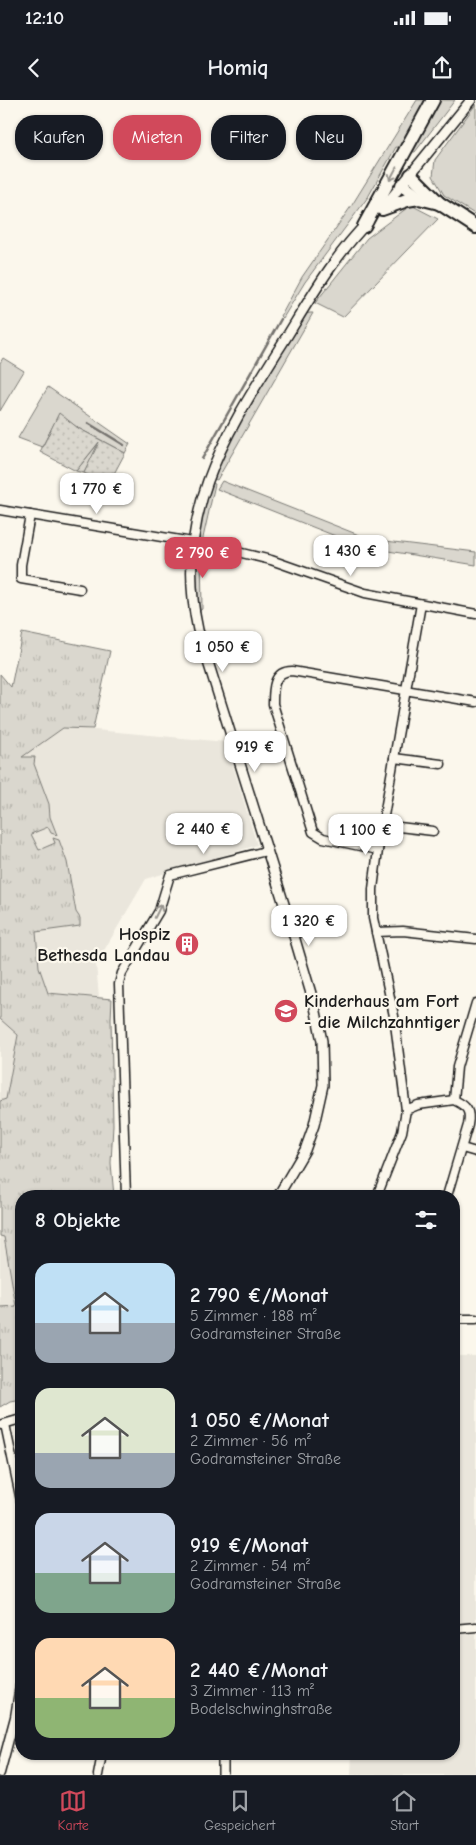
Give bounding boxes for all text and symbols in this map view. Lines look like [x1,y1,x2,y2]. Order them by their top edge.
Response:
text: 12:10 [25,7,64,29]
icon: back [20,54,48,82]
icon: share [428,54,456,82]
text: Homiq [207,55,269,81]
chip: Kaufen [15,115,103,160]
chip: Mieten [113,115,201,160]
chip: Filter [211,115,286,160]
chip: Neu [296,115,362,160]
one-way arrow [388,166,397,181]
pin: 1 770 € [51,472,143,515]
text: 1 770 € [71,480,123,498]
pin: 1 430 € [305,534,397,577]
pin: 2 790 € [157,536,249,579]
text: 1 430 € [324,542,378,560]
text: 2 790 € [176,544,230,562]
pin: 1 050 € [177,630,269,673]
text: 1 050 € [195,638,251,656]
pin: 919 € [220,730,290,773]
text: 919 € [235,738,275,756]
pin: 2 440 € [158,812,250,855]
pin: 1 100 € [320,814,412,856]
text: 2 440 € [177,820,231,838]
text: 1 100 € [339,821,393,839]
one-way arrow [153,903,163,918]
pin: 1 320 € [263,904,355,947]
text: 1 320 € [282,912,336,930]
place label: Hospiz Bethesda Landau [37,924,170,966]
building icon: Hospiz Bethesda Landau [174,931,200,957]
place label: Kinderhaus am Fort - die Milchzahntiger [304,991,461,1033]
school or university icon: Kinderhaus am Fort - die Milchzahntiger [273,998,299,1024]
icon: filters [412,1206,440,1234]
text: 8 Objekte [35,1208,120,1232]
icon: home [75,1283,135,1343]
text: 2 790 €/Monat [190,1283,328,1307]
text: 5 Zimmer · 188 m² [190,1307,317,1325]
text: Godramsteiner Straße [190,1325,341,1343]
icon: home [75,1408,135,1468]
text: 1 050 €/Monat [190,1408,329,1432]
text: 2 Zimmer · 56 m² [190,1432,311,1450]
text: Godramsteiner Straße [190,1450,341,1468]
icon: home [75,1533,135,1593]
text: 919 €/Monat [190,1533,308,1557]
text: 2 Zimmer · 54 m² [190,1557,310,1575]
text: Godramsteiner Straße [190,1575,341,1593]
icon: home [75,1658,135,1718]
text: 2 440 €/Monat [190,1658,328,1682]
text: 3 Zimmer · 113 m² [190,1682,314,1700]
text: Bodelschwinghstraße [190,1700,332,1718]
tab: Karte [58,1787,89,1834]
tab: Gespeichert [204,1787,275,1834]
tab: Start [390,1787,418,1834]

